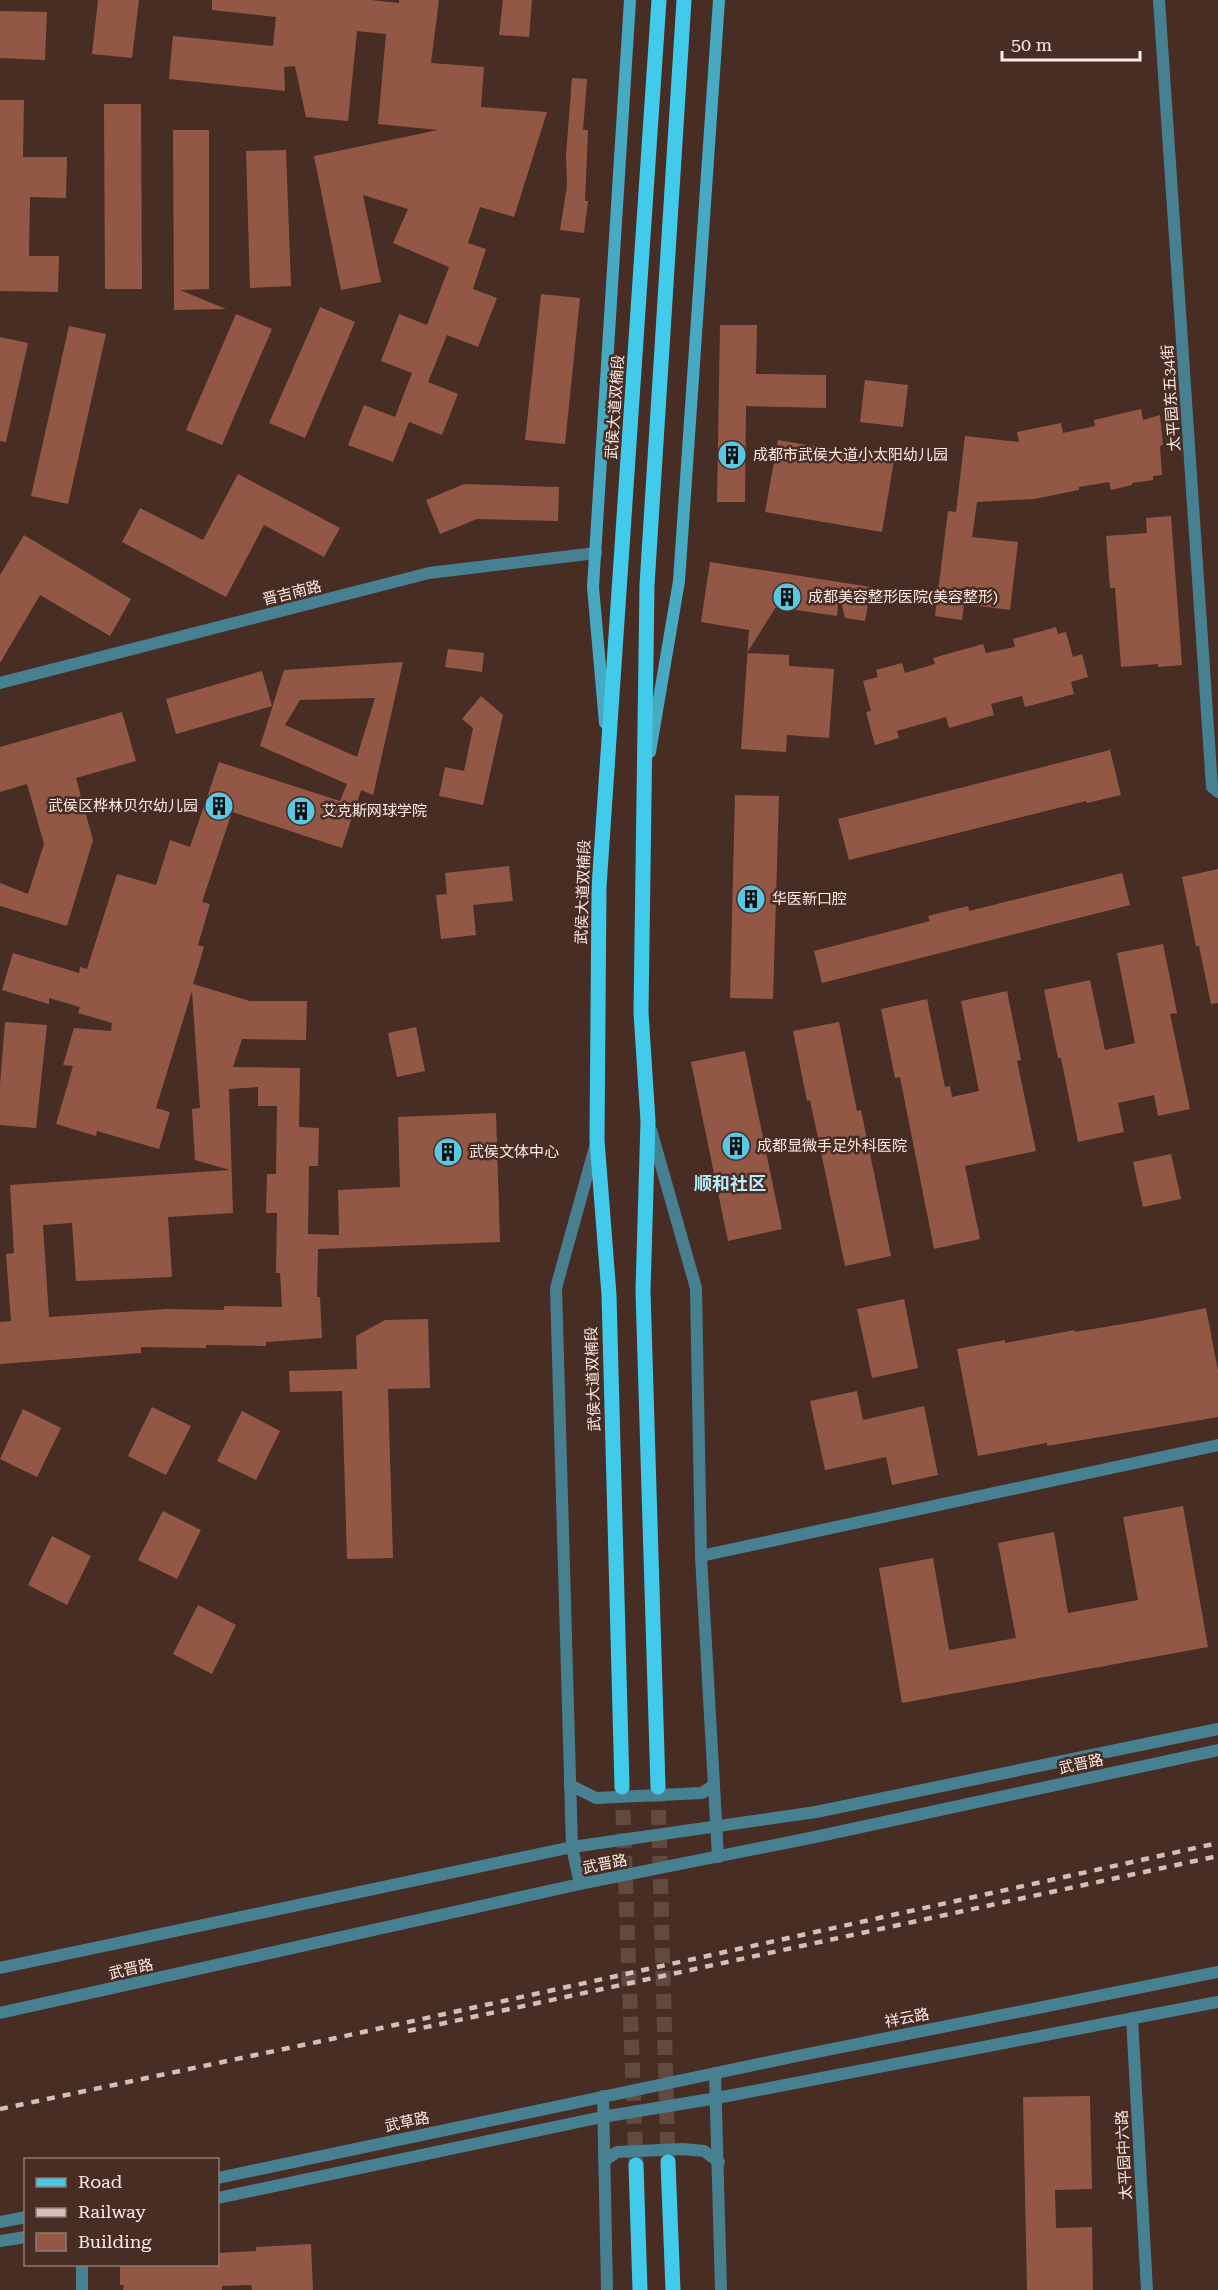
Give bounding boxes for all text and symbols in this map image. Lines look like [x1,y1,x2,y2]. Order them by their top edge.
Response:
scale bar [1002,24,1140,62]
text: 50 m [1011,34,1052,55]
street label: 太平园东五34街 [1158,344,1184,452]
street label: 武侯大道双楠段 [602,354,628,460]
building icon: 成都市武侯大道小太阳幼儿园 [716,439,748,471]
place label: 成都市武侯大道小太阳幼儿园 [753,446,948,464]
street label: 晋吉南路 [261,577,323,609]
building icon: 成都美容整形医院(美容整形) [771,581,803,613]
place label: 成都美容整形医院(美容整形) [808,588,998,606]
building icon: 武侯区桦林贝尔幼儿园 [203,790,235,822]
building icon: 艾克斯网球学院 [285,795,317,827]
place label: 武侯区桦林贝尔幼儿园 [48,797,198,815]
place label: 艾克斯网球学院 [322,802,427,820]
street label: 武侯大道双楠段 [572,839,594,945]
building icon: 华医新口腔 [735,883,767,915]
place label: 华医新口腔 [772,890,847,908]
building icon: 成都显微手足外科医院 [720,1130,752,1162]
building icon: 武侯文体中心 [432,1136,464,1168]
place label: 成都显微手足外科医院 [757,1137,907,1155]
place label: 武侯文体中心 [469,1143,559,1161]
district label: 顺和社区 [694,1173,766,1194]
street label: 武侯大道双楠段 [582,1326,604,1432]
street label: 武晋路 [1057,1751,1105,1777]
street label: 武晋路 [581,1851,629,1877]
street label: 武晋路 [107,1955,155,1983]
street label: 祥云路 [883,2005,931,2031]
street label: 武草路 [383,2109,431,2135]
street label: 太平园中六路 [1113,2110,1135,2200]
legend [24,2158,219,2266]
text: Road [78,2171,123,2192]
text: Railway [78,2201,146,2222]
text: Building [78,2231,152,2252]

